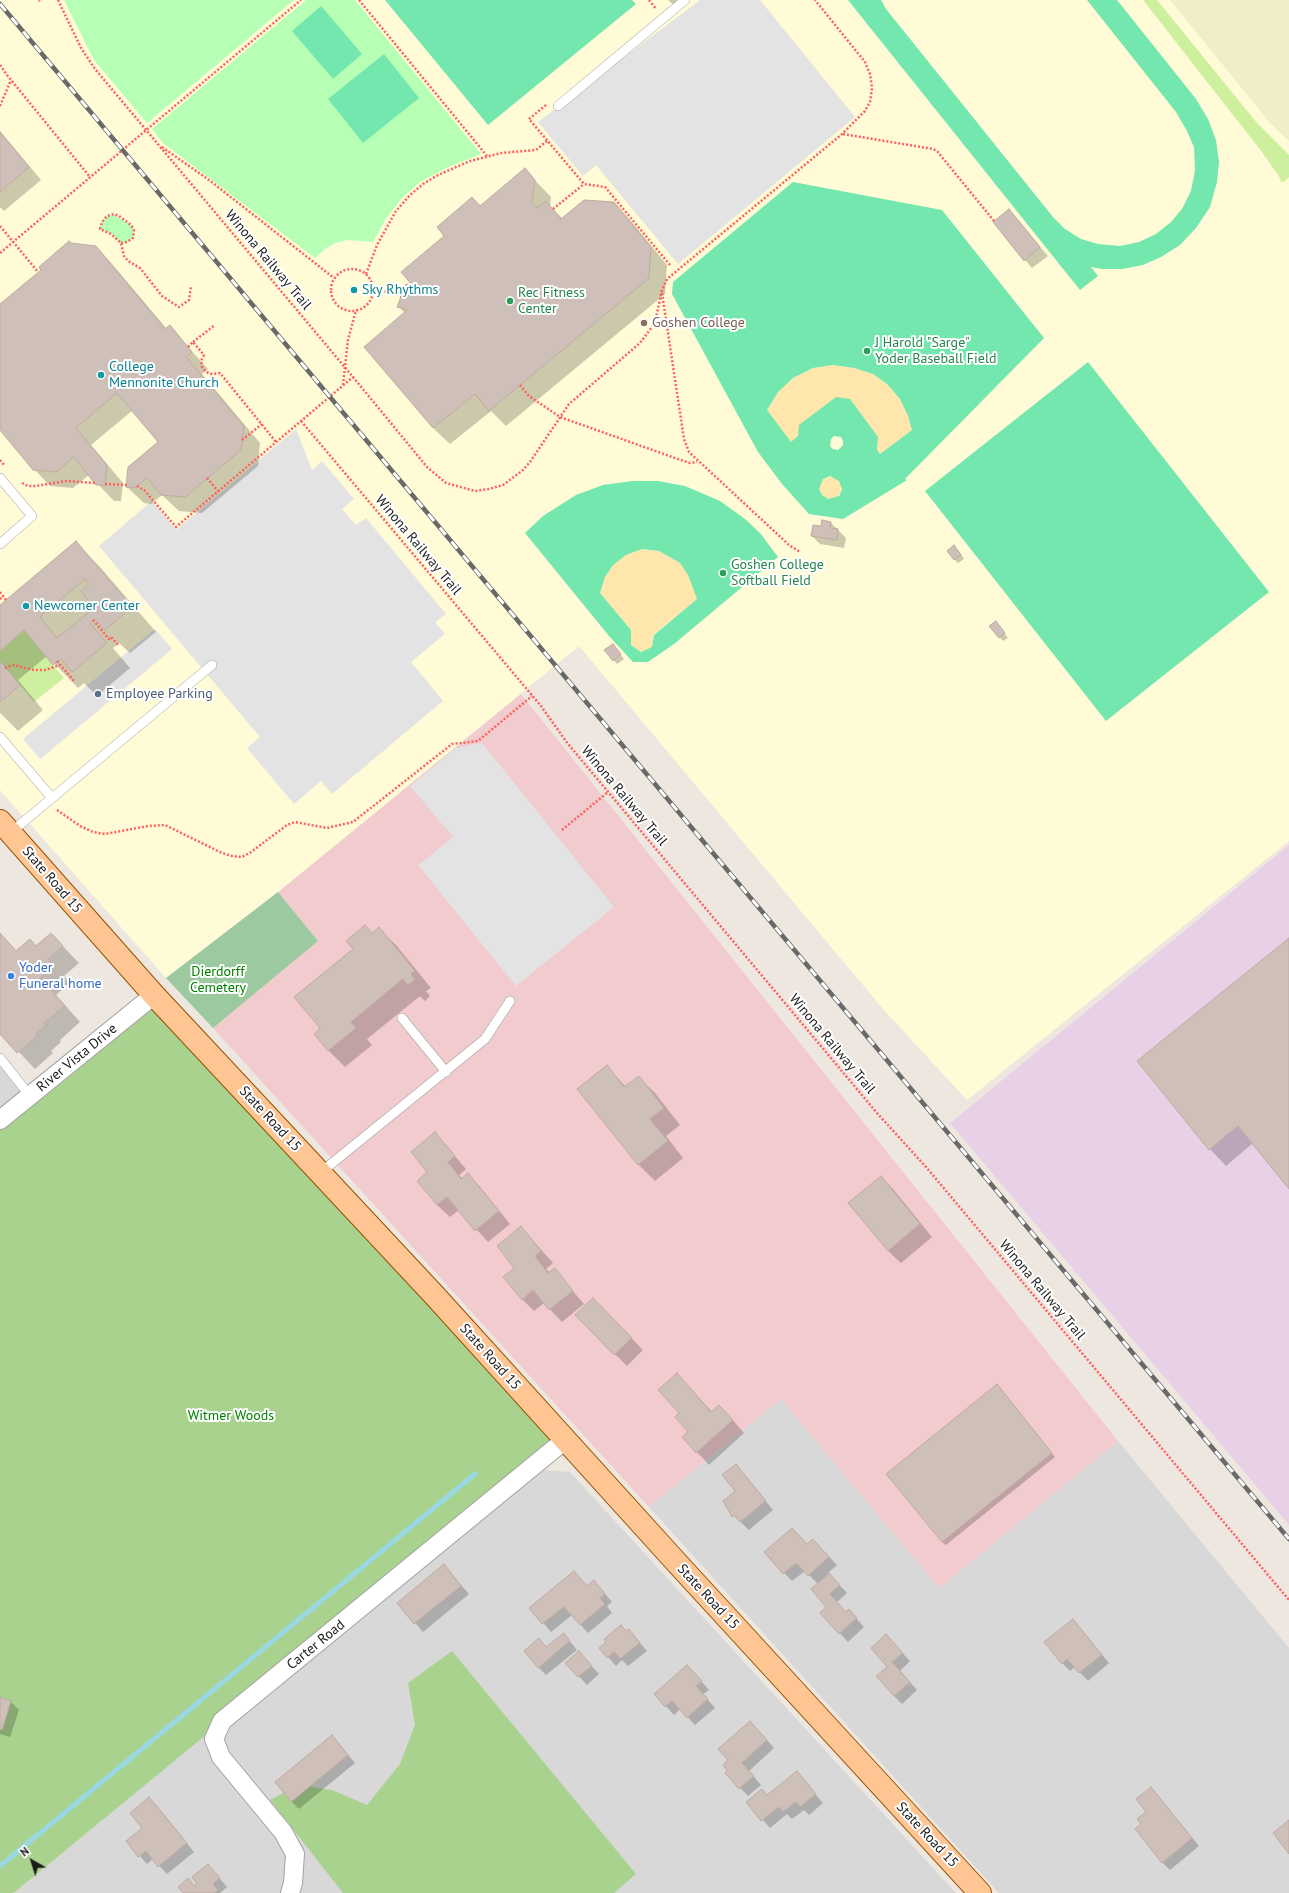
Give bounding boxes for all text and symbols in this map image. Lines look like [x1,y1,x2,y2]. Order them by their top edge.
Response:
street label: Winona Railway Trail [221,207,315,313]
place label: Sky Rhythms [362,282,438,298]
marker: Sky Rhythms [349,285,359,295]
place label: Rec Fitness Center [518,285,585,318]
marker: Rec Fitness Center [505,296,515,306]
place label: Goshen College [652,315,745,331]
marker: Goshen College [639,318,649,328]
place label: J Harold "Sarge" Yoder Baseball Field [875,335,997,368]
marker: J Harold "Sarge" Yoder Baseball Field [862,346,872,356]
place label: College Mennonite Church [109,359,219,392]
marker: College Mennonite Church [96,370,106,380]
street label: Winona Railway Trail [371,492,465,598]
place label: Goshen College Softball Field [731,557,824,590]
marker: Goshen College Softball Field [718,568,728,578]
place label: Newcomer Center [34,598,140,614]
marker: Newcomer Center [21,601,31,611]
place label: Employee Parking [106,686,213,702]
marker: Employee Parking [93,689,103,699]
street label: Winona Railway Trail [577,743,671,849]
street label: State Road 15 [18,843,86,917]
place label: Yoder Funeral home [19,960,102,992]
park label: Dierdorff Cemetery [190,964,246,996]
marker: Yoder Funeral home [6,971,16,981]
street label: Winona Railway Trail [785,991,879,1097]
street label: River Vista Drive [33,1020,121,1096]
street label: State Road 15 [235,1083,305,1155]
street label: Winona Railway Trail [995,1237,1089,1343]
street label: State Road 15 [456,1320,524,1394]
park label: Witmer Woods [188,1408,274,1424]
street label: State Road 15 [673,1561,743,1633]
street label: Carter Road [284,1617,348,1673]
street label: State Road 15 [892,1799,962,1871]
north arrow [12,1841,52,1881]
text: N [17,1844,32,1859]

